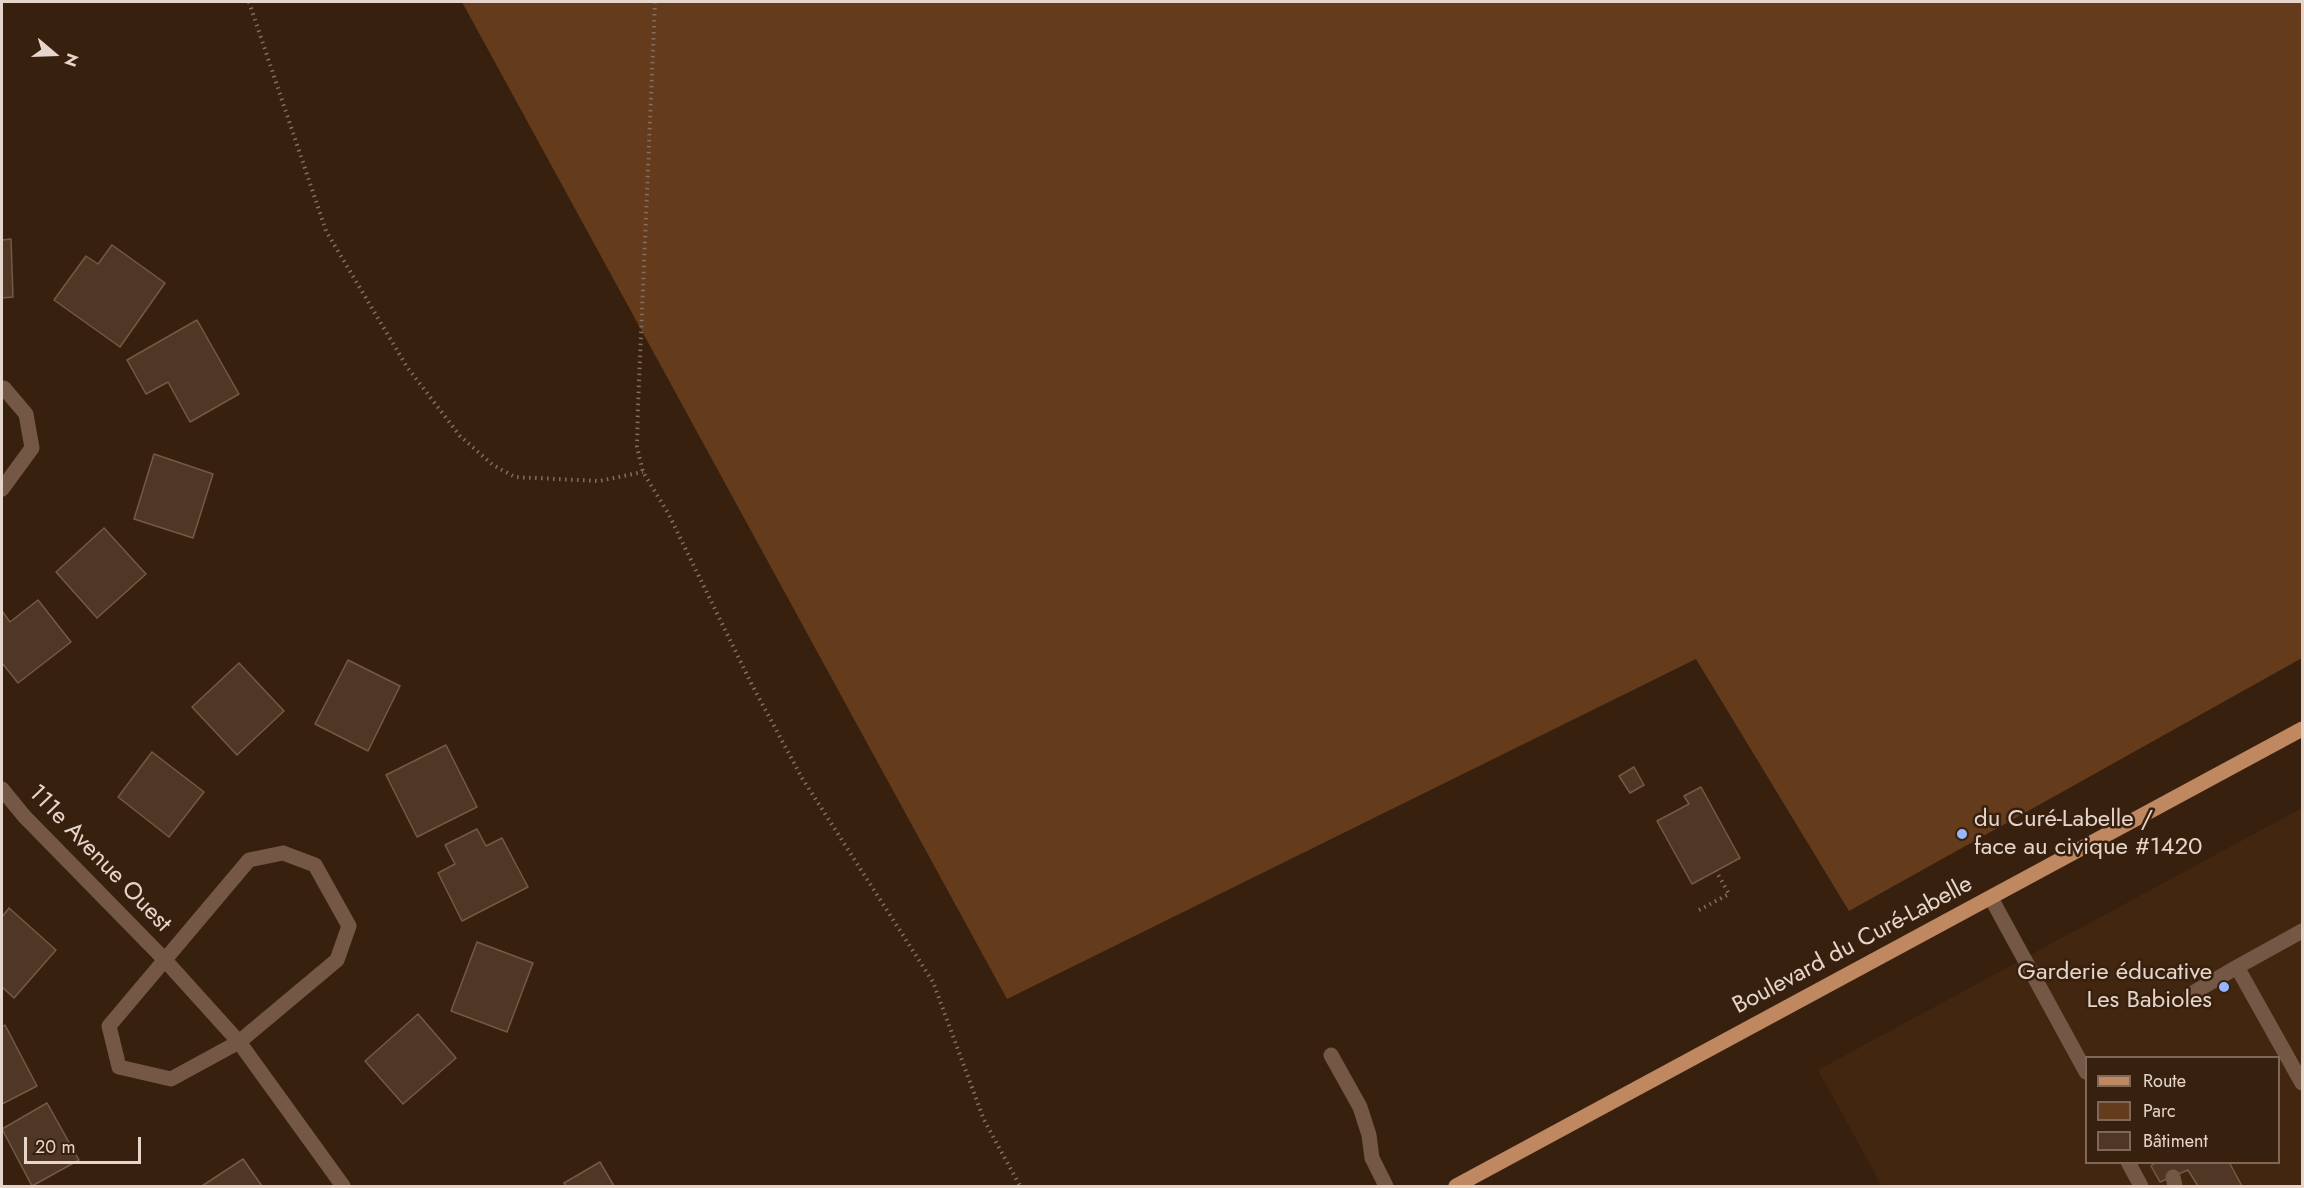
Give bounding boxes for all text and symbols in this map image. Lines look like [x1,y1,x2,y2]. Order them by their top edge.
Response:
north arrow [24,24,84,84]
text: N [59,50,84,70]
street label: 111e Avenue Ouest [22,779,176,939]
place label: du Curé-Labelle / face au civique #1420 [1974,806,2203,862]
marker: du Curé-Labelle / face au civique #1420 [1955,827,1969,841]
street label: Boulevard du Curé-Labelle [1728,871,1978,1021]
place label: Garderie éducative Les Babioles [2017,959,2212,1015]
marker: Garderie éducative Les Babioles [2217,980,2231,994]
legend [2085,1056,2280,1164]
text: Route [2143,1068,2186,1094]
text: Parc [2143,1098,2176,1124]
scale bar [27,1125,144,1163]
text: Bâtiment [2143,1128,2208,1154]
text: 20 m [35,1134,75,1160]

